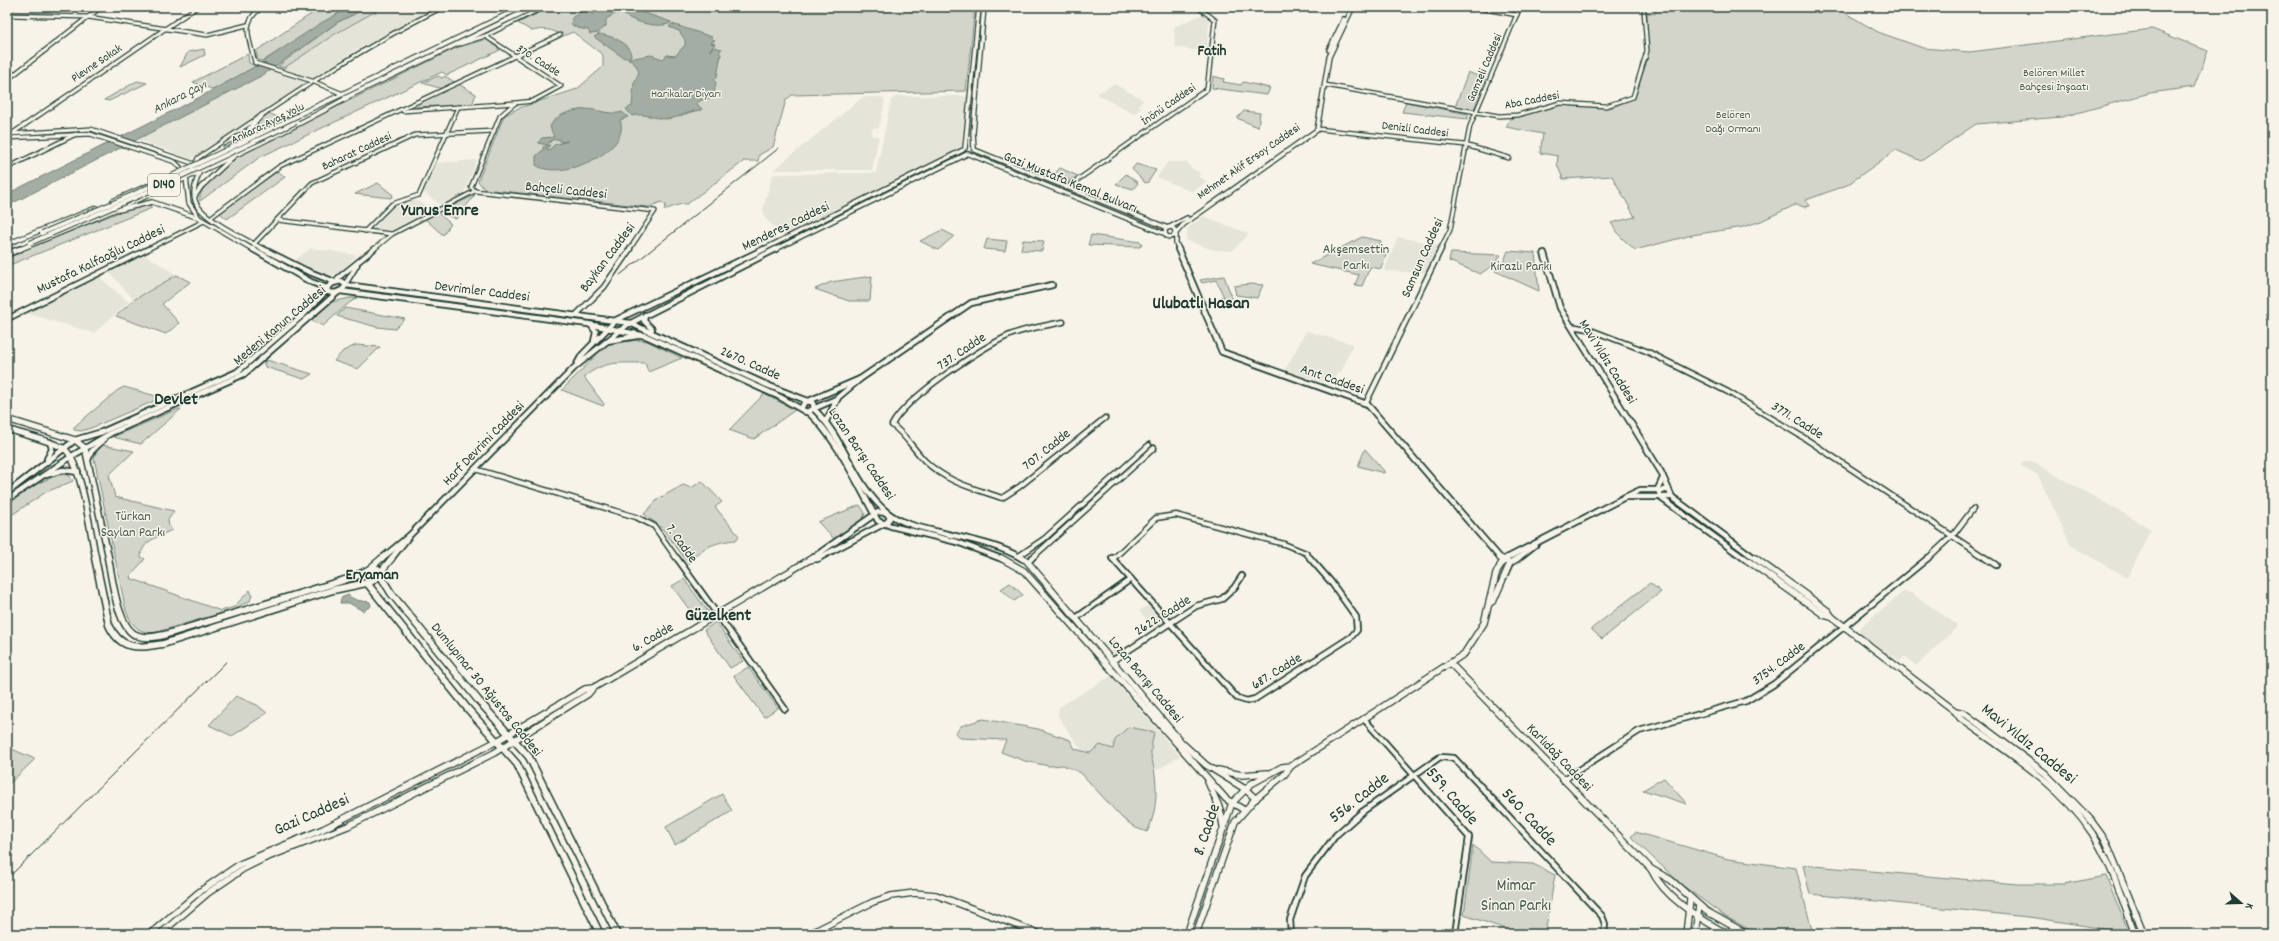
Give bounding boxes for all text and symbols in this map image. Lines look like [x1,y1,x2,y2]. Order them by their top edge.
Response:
street label: Gamzeli Caddesi [1463,31,1507,105]
street label: Plevne Sokak [68,41,126,87]
street label: 370. Cadde [513,41,563,81]
district label: Fatih [1198,41,1227,63]
park label: Belören Millet Bahçesi İnşaatı [2020,65,2088,96]
water label: Ankara Çayı [150,76,212,120]
street label: İnönü Caddesi [1138,80,1200,130]
park label: Harikalar Diyarı [651,86,721,103]
street label: Aba Caddesi [1503,87,1561,115]
street label: Ankara-Ayaş Yolu [229,99,307,149]
park label: Belören Dağı Ormanı [1706,107,1761,138]
street label: Denizli Caddesi [1381,117,1449,143]
street label: Mehmet Akif Ersoy Caddesi [1194,120,1304,204]
street label: Baharat Caddesi [319,128,395,176]
street label: Gazi Mustafa Kemal Bulvarı [1000,147,1140,219]
road number: D140 [148,174,180,196]
street label: Bahçeli Caddesi [524,177,608,205]
street label: Menderes Caddesi [739,197,834,257]
district label: Yunus Emre [400,199,479,224]
street label: Samsun Caddesi [1397,215,1450,301]
street label: Baykan Caddesi [575,219,641,297]
street label: Mustafa Kalfaoğlu Caddesi [33,220,169,300]
park label: Akşemsettin Parkı [1323,240,1389,276]
park label: Kirazlı Parkı [1490,257,1552,277]
street label: Devrimler Caddesi [433,276,531,308]
street label: Medeni Kanun Caddesi [229,281,331,371]
district label: Ulubatlı Hasan [1152,292,1250,317]
street label: Mavi Yıldız Caddesi [1573,316,1641,409]
street label: 737. Cadde [934,328,990,376]
street label: 2670. Cadde [717,342,783,386]
street label: Anıt Caddesi [1297,360,1367,400]
district label: Devlet [154,388,198,413]
street label: Harf Devrimi Caddesi [438,397,530,491]
street label: 3771. Cadde [1767,397,1827,445]
street label: Lozan Barışı Caddesi [823,404,900,505]
street label: 707. Cadde [1019,424,1075,476]
park label: Türkan Saylan Parkı [101,507,165,543]
street label: 7. Cadde [660,520,702,568]
district label: Eryaman [345,564,399,587]
street label: 2622. Cadde [1131,591,1195,641]
district label: Güzelkent [685,604,751,629]
street label: 6. Cadde [628,618,678,658]
street label: Dumlupınar 30 Ağustos Caddesi [426,619,547,762]
street label: Lozan Barışı Caddesi [1103,632,1188,728]
street label: 3754. Cadde [1748,637,1810,691]
street label: 687. Cadde [1248,649,1306,695]
street label: Mavi Yıldız Caddesi [1975,699,2081,791]
street label: Karlıdağ Caddesi [1521,719,1597,797]
street label: 559. Cadde [1419,763,1483,831]
street label: 556. Cadde [1325,768,1395,830]
street label: 560. Cadde [1495,783,1561,853]
street label: Gazi Caddesi [271,789,353,843]
street label: 8. Cadde [1188,801,1228,859]
park label: Mimar Sinan Parkı [1481,875,1551,919]
north arrow [2221,883,2261,923]
text: K [2240,901,2257,911]

